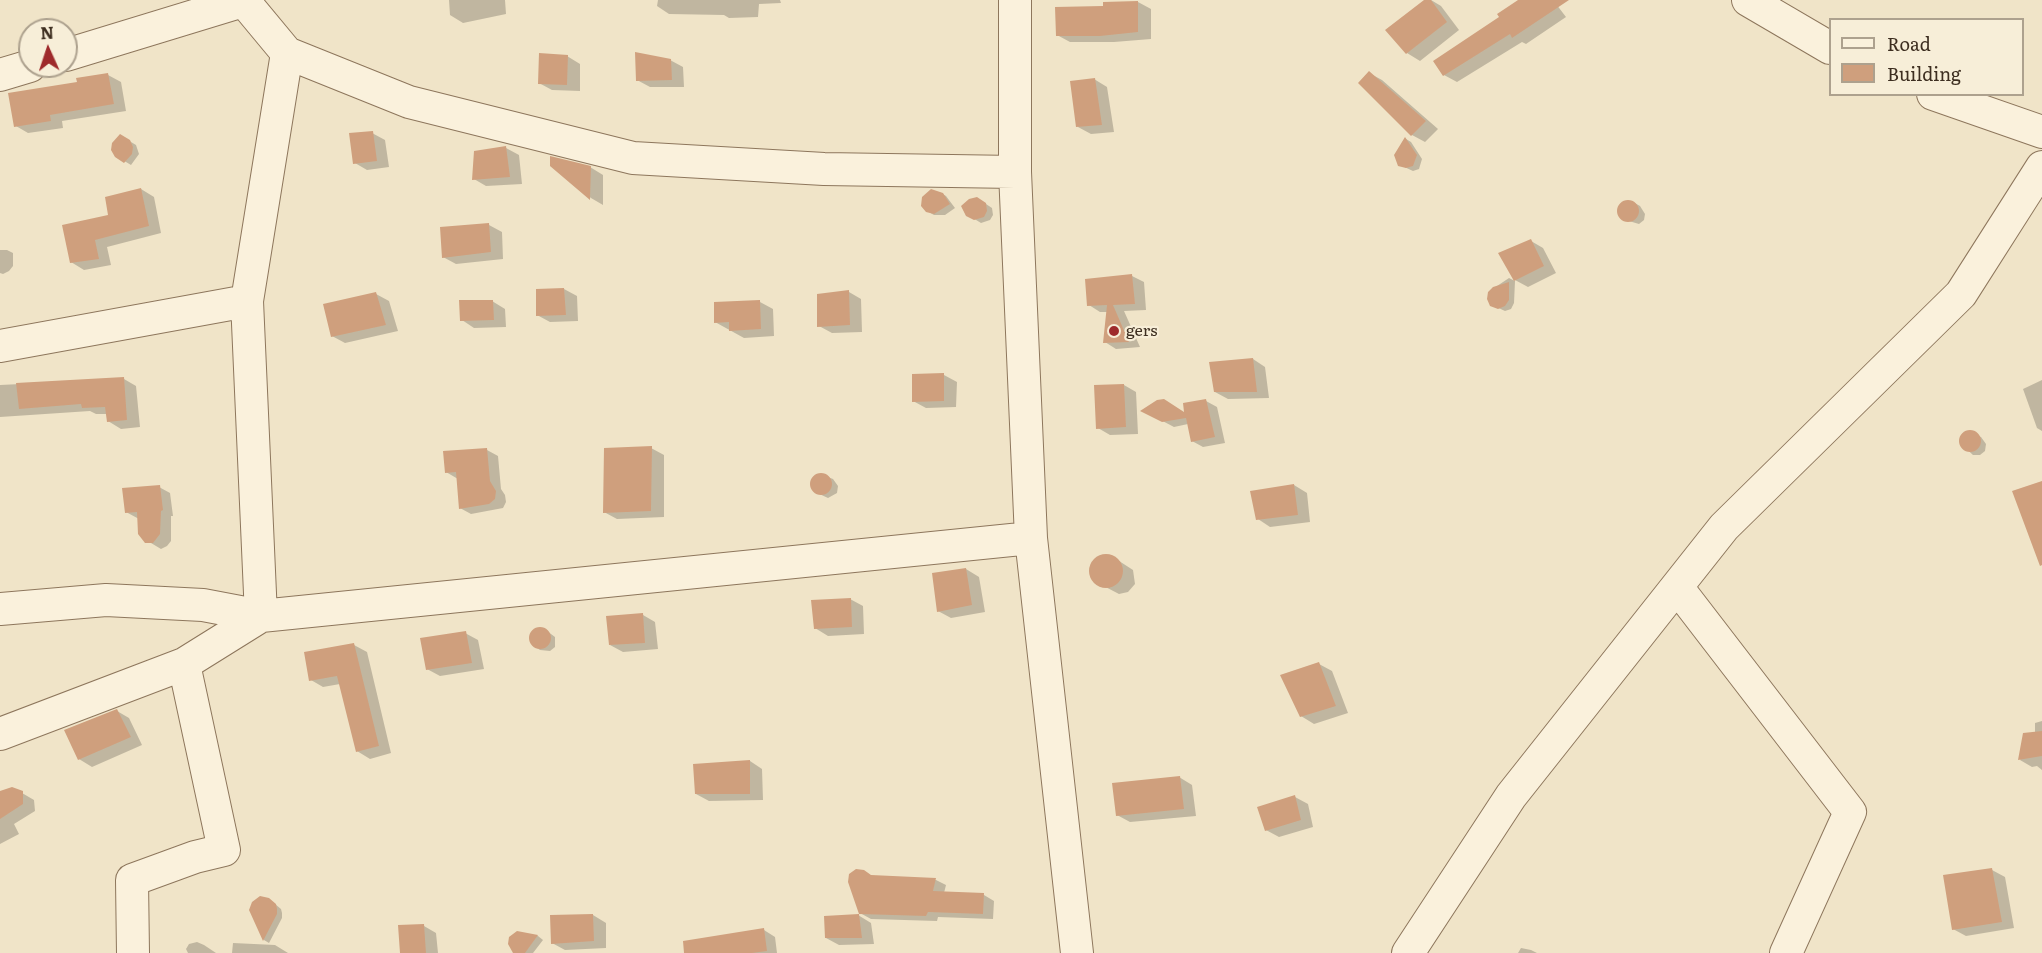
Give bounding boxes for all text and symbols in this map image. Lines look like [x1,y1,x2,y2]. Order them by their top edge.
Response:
north arrow [18,18,78,78]
legend [1829,18,2024,96]
text: N [40,20,55,44]
text: Road [1887,30,1931,57]
text: Building [1887,60,1961,87]
place label: gers [1126,321,1158,341]
marker: gers [1107,324,1121,338]

